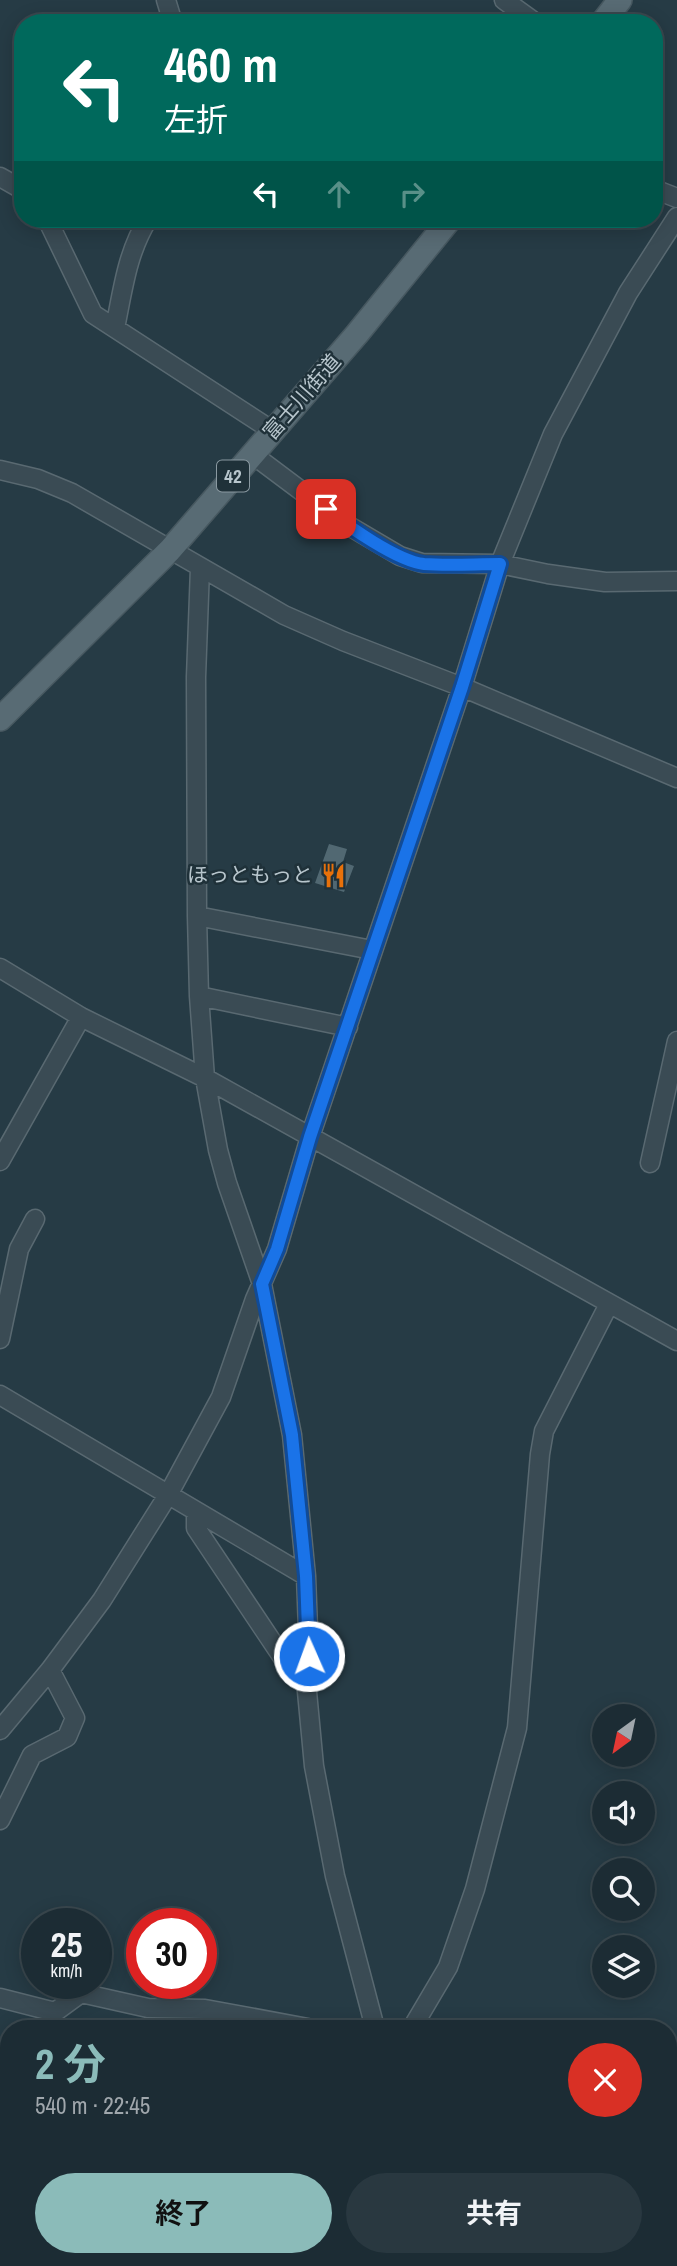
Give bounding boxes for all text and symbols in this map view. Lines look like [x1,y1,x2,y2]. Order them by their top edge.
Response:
text: 460 m [164,31,278,97]
icon: left [49,42,140,133]
text: 左折 [164,98,228,141]
icon: left [247,175,285,213]
icon: ahead [320,175,358,213]
icon: right [393,175,431,213]
street label: 富士川街道 [256,348,347,446]
road number: 42 [217,461,249,491]
pin [296,479,356,539]
icon: arrive [307,490,345,528]
place label: ほっともっと [187,860,313,889]
restaurant icon: ほっともっと [319,861,347,889]
position arrow [272,1619,346,1693]
north arrow [592,1704,654,1768]
map controls [592,1704,655,1998]
button: sound [592,1781,655,1844]
button: search [592,1858,655,1921]
speed limit sign: 30 [126,1908,217,1999]
text: 25 [51,1921,82,1968]
button: layers [592,1935,655,1998]
text: km/h [51,1958,83,1983]
text: 2 分 [35,2036,106,2092]
button: close [568,2043,642,2117]
text: 540 m · 22:45 [35,2090,150,2121]
button: 終了 [35,2173,332,2253]
button: 共有 [346,2173,642,2253]

